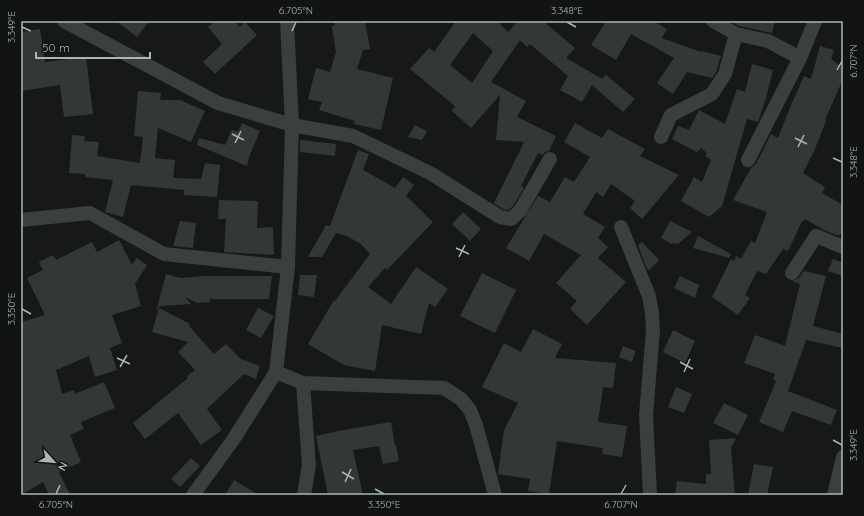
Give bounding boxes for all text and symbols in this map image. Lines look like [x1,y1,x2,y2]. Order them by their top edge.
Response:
text: 6.705°N [279,4,313,17]
text: 3.348°E [551,4,583,17]
text: 3.349°E [5,11,18,43]
scale bar [36,34,150,60]
text: 50 m [42,40,70,55]
text: 6.707°N [847,44,860,78]
text: 3.348°E [847,146,860,178]
text: 3.350°E [5,292,18,325]
text: 3.349°E [847,429,860,461]
north arrow [34,442,74,482]
text: N [55,460,71,473]
text: 6.705°N [39,498,73,511]
text: 3.350°E [368,498,401,511]
text: 6.707°N [604,498,638,511]

